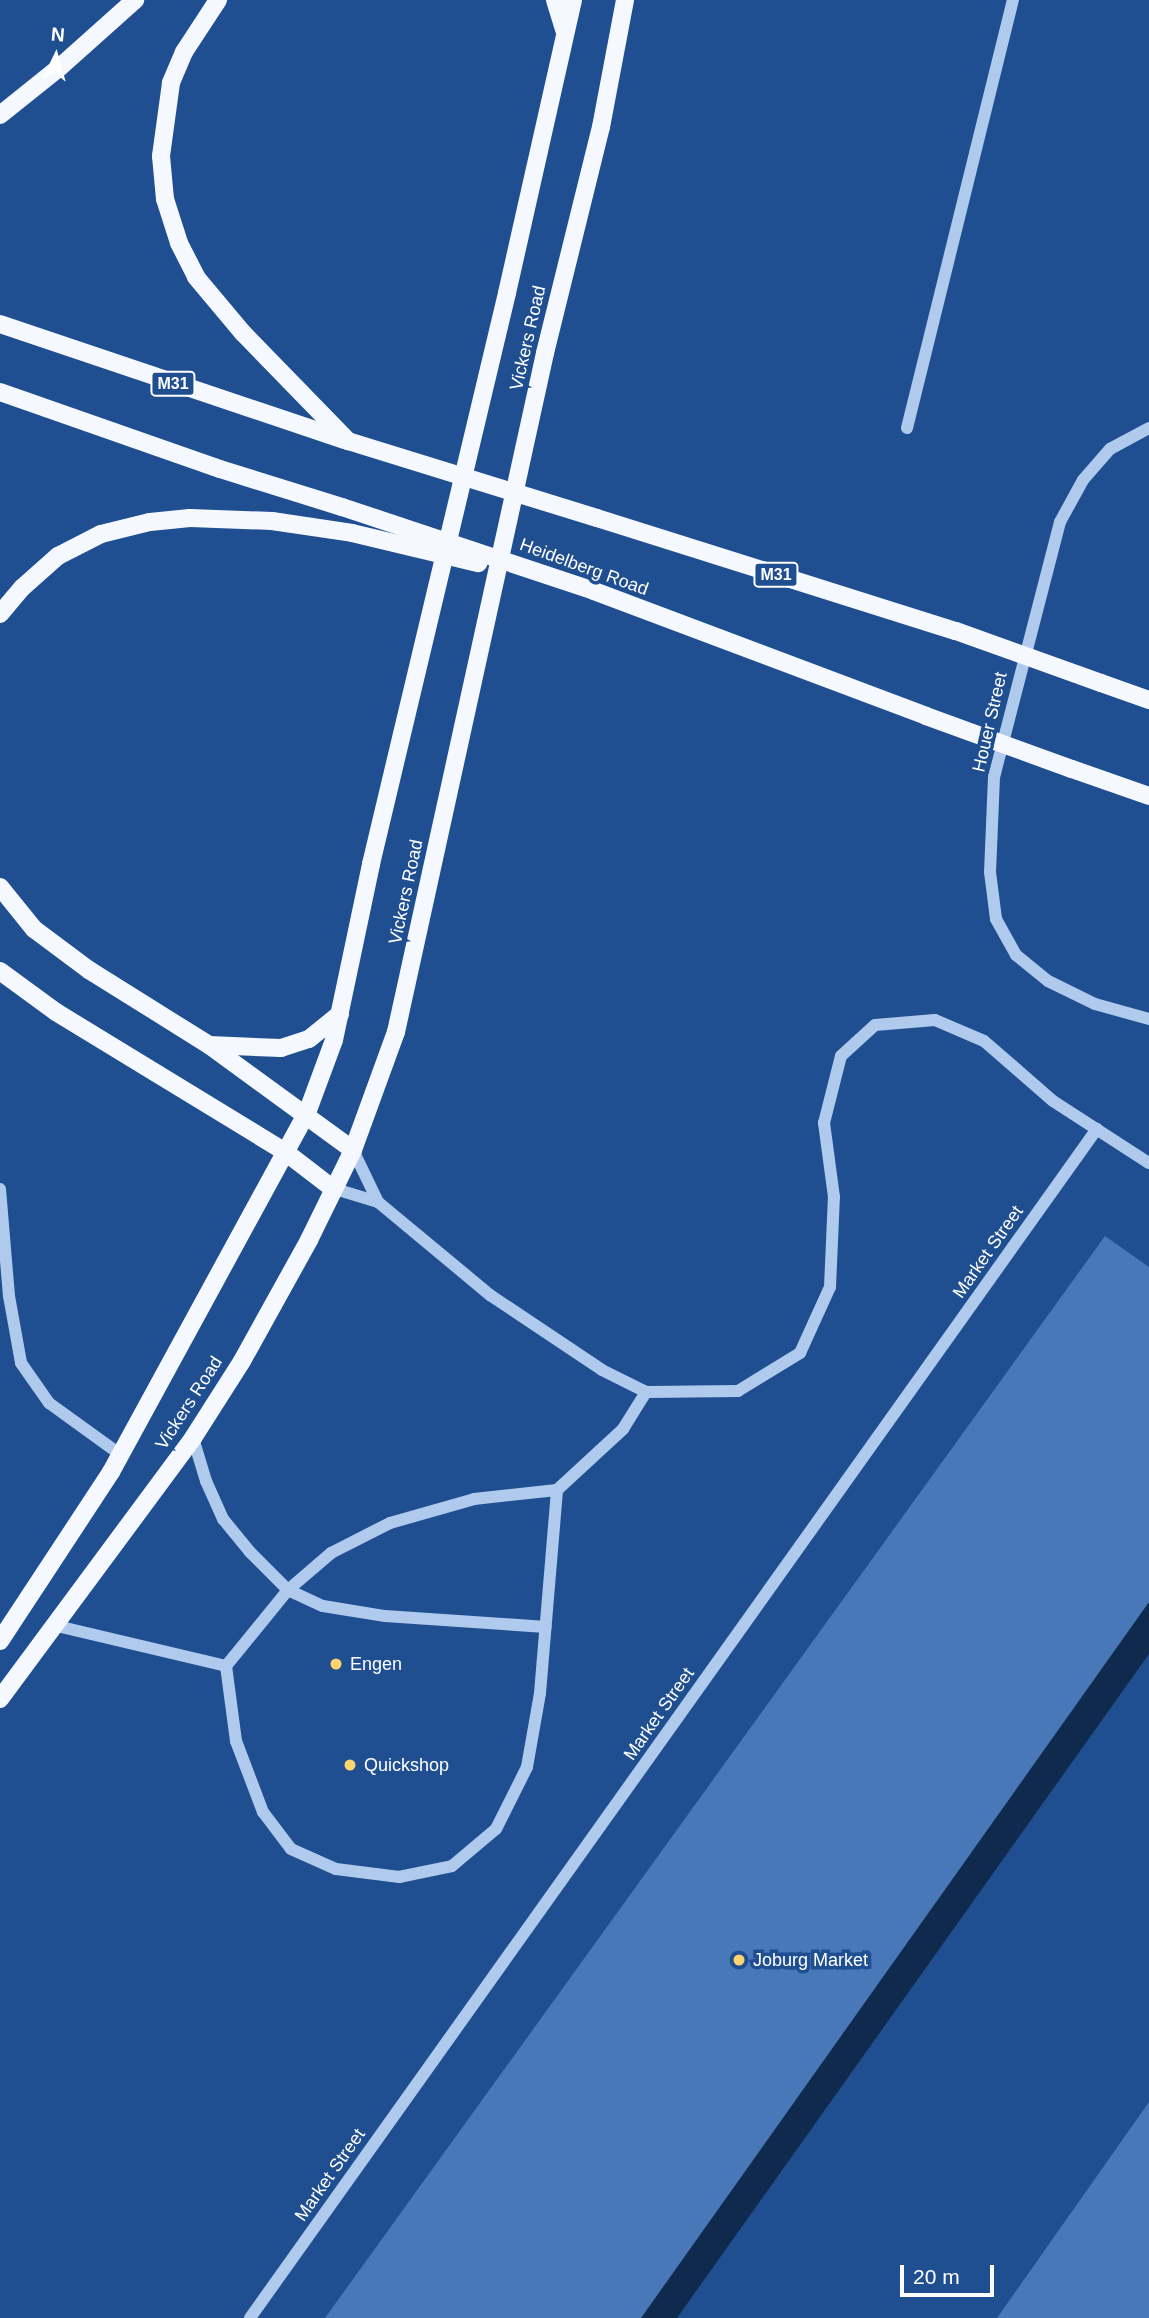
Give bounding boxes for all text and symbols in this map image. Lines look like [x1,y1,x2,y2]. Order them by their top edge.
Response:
north arrow [21,21,91,91]
text: N [50,24,66,46]
street label: Vickers Road [505,284,551,392]
road number: M31 [150,372,196,396]
street label: Heidelberg Road [517,534,651,600]
road number: M31 [753,562,799,588]
street label: Houer Street [968,670,1012,774]
street label: Vickers Road [384,838,428,946]
street label: Market Street [948,1202,1028,1302]
street label: Vickers Road [151,1352,227,1454]
place label: Engen [350,1653,402,1675]
marker: Engen [328,1656,344,1672]
street label: Market Street [619,1664,699,1764]
place label: Quickshop [364,1754,449,1776]
marker: Quickshop [342,1757,358,1773]
place label: Joburg Market [753,1949,868,1971]
marker: Joburg Market [731,1952,747,1968]
street label: Market Street [290,2125,370,2225]
scale bar [904,2252,998,2296]
text: 20 m [913,2265,960,2288]

